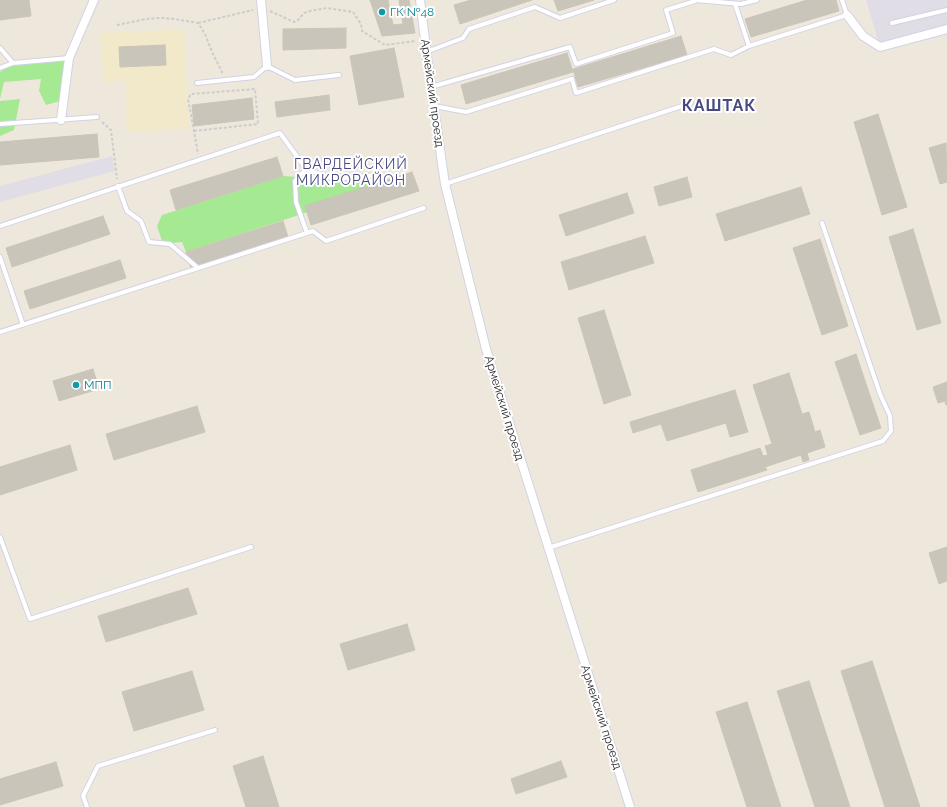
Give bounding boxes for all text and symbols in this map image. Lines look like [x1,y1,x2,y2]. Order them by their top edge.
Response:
place label: ГК №48 [390,5,434,19]
marker: ГК №48 [377,7,387,17]
street label: Армейский проезд [417,38,447,148]
district label: КАШТАК [682,96,756,116]
district label: ГВАРДЕЙСКИЙ МИКРОРАЙОН [294,157,408,190]
street label: Армейский проезд [481,354,527,462]
place label: МПП [84,378,112,392]
marker: МПП [71,380,81,390]
street label: Армейский проезд [577,663,625,771]

